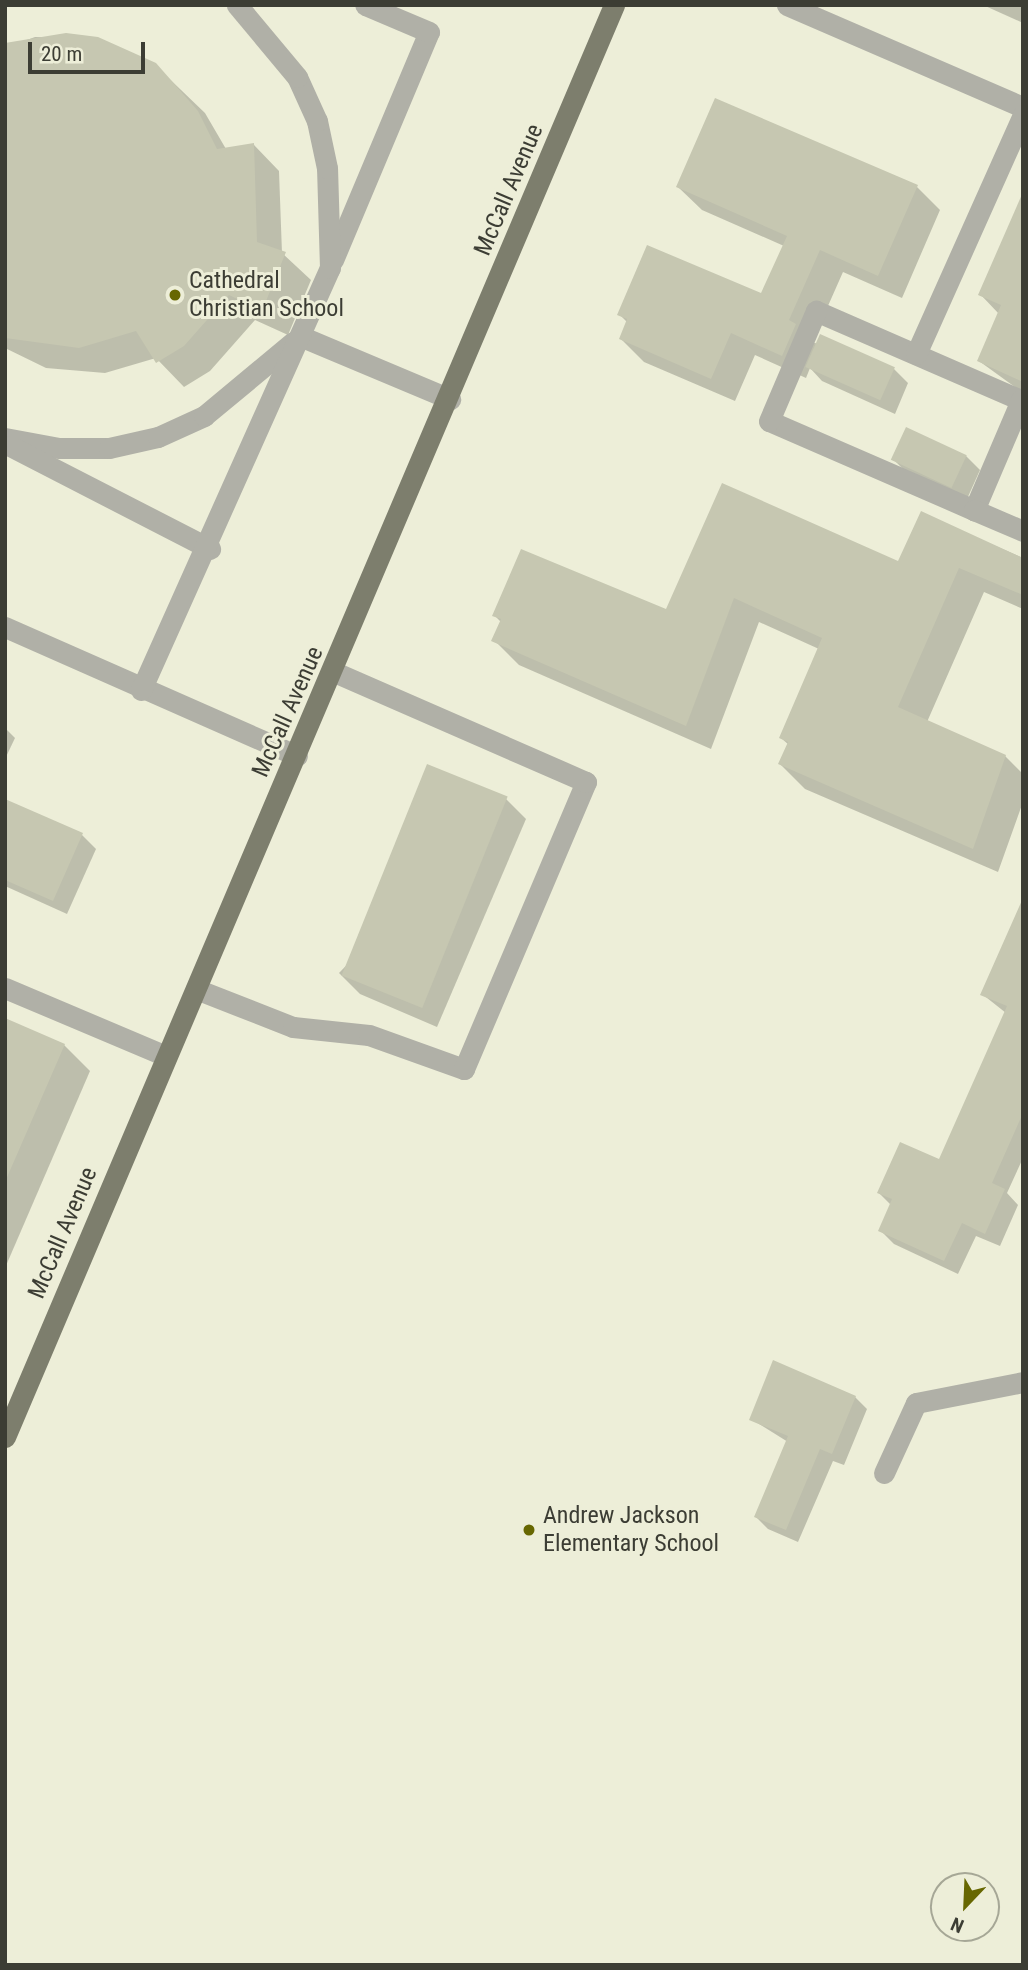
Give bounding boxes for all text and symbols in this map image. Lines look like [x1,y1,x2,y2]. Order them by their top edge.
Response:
scale bar [32,28,149,72]
text: 20 m [41,42,82,66]
street label: McCall Avenue [468,120,550,260]
place label: Cathedral Christian School [189,267,344,323]
marker: Cathedral Christian School [167,287,183,303]
street label: McCall Avenue [246,642,330,782]
street label: McCall Avenue [22,1163,104,1303]
place label: Andrew Jackson Elementary School [543,1502,719,1558]
marker: Andrew Jackson Elementary School [521,1522,537,1538]
north arrow [930,1872,1000,1942]
text: N [948,1912,967,1938]

